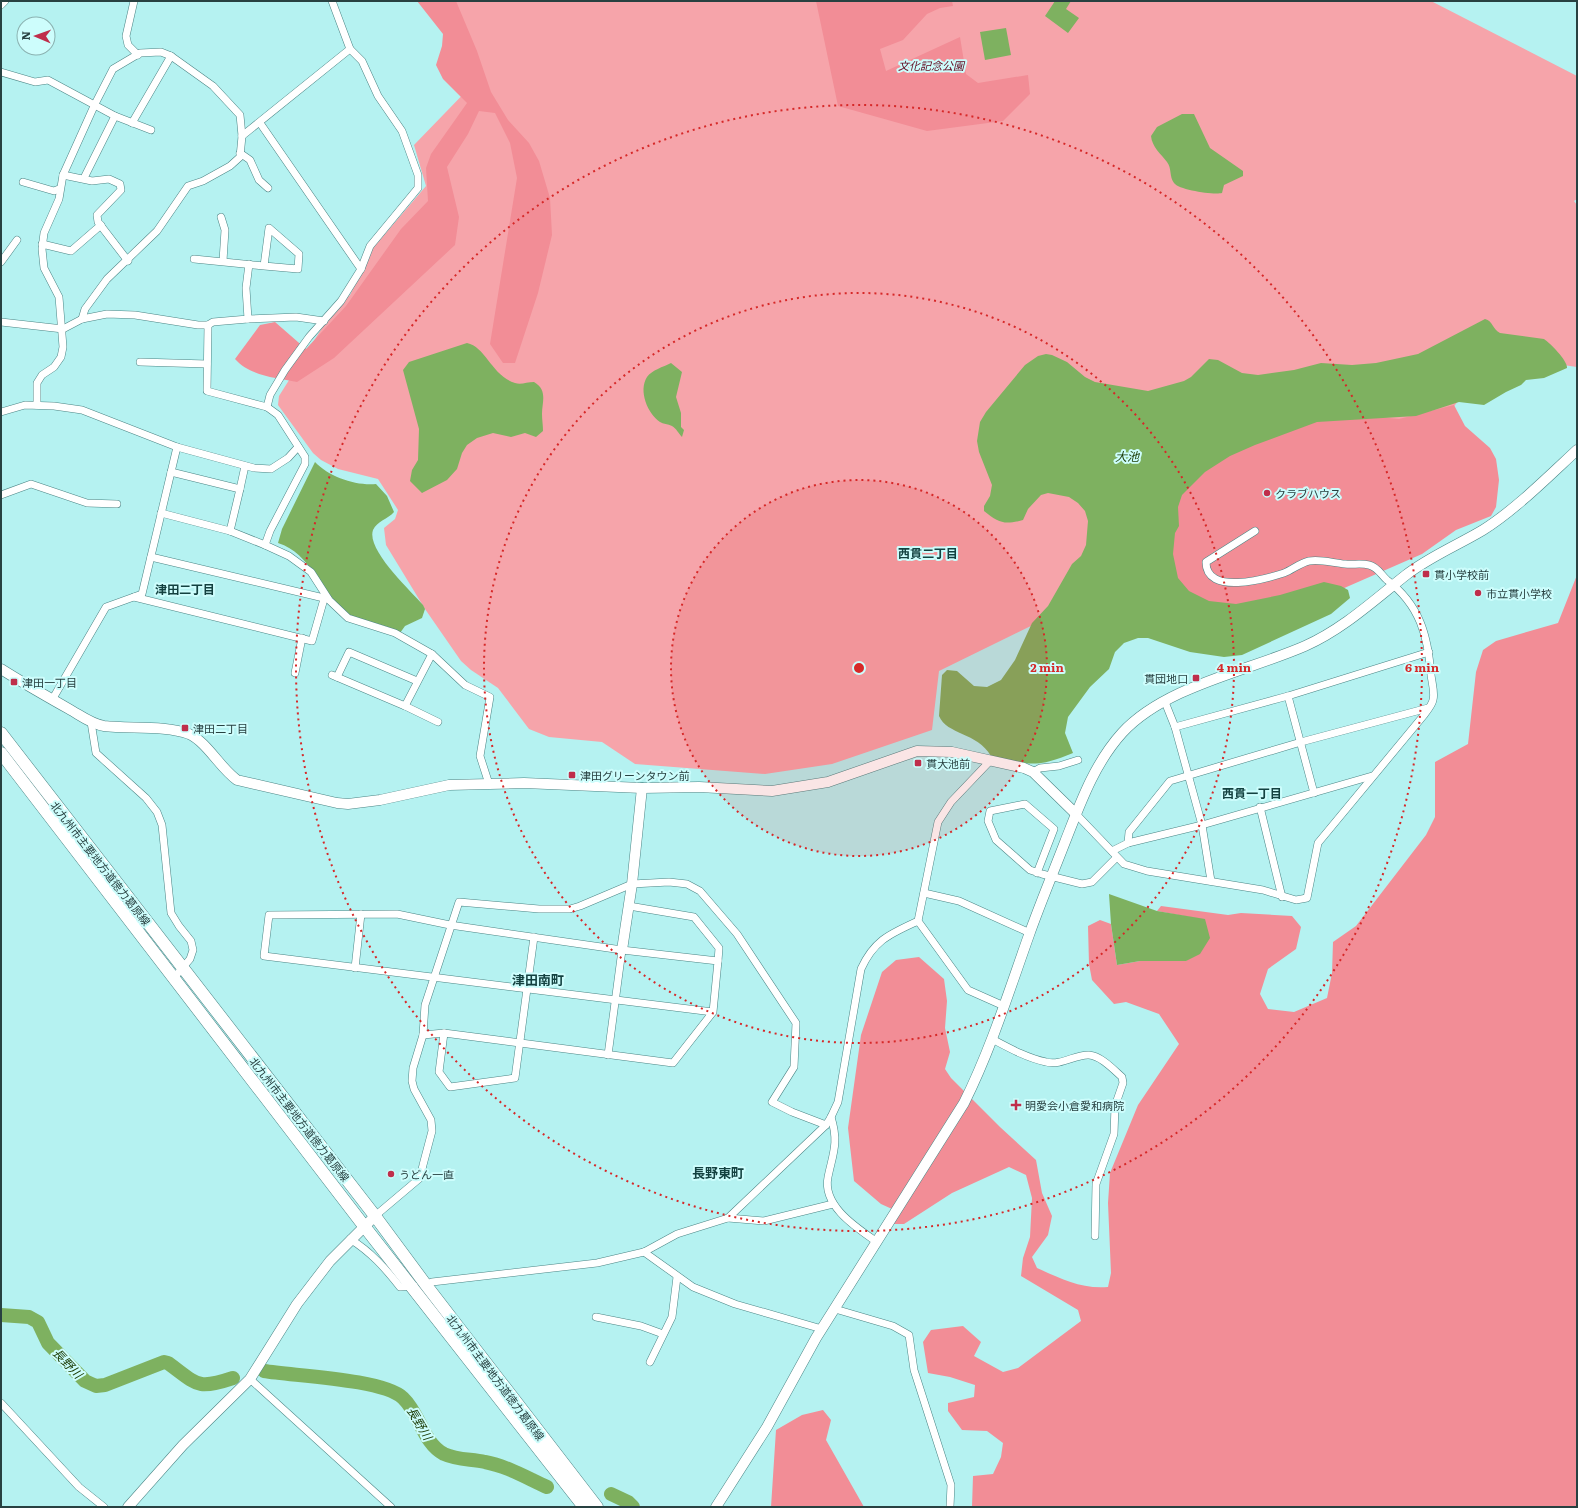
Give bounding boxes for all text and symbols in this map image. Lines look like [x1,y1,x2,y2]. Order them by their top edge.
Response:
north arrow [16,16,56,56]
text: N [17,31,33,41]
park label: 文化記念公園 [898,57,966,73]
water label: 大池 [1115,447,1140,465]
place label: クラブハウス [1275,485,1341,501]
marker: クラブハウス [1262,488,1272,498]
district label: 西貫二丁目 [898,544,958,562]
place label: 貫小学校前 [1434,566,1489,582]
marker: 貫小学校前 [1421,569,1431,579]
district label: 津田二丁目 [155,580,215,598]
place label: 市立貫小学校 [1486,585,1552,601]
marker: 市立貫小学校 [1473,588,1483,598]
text: 2 min [1030,658,1064,676]
text: 4 min [1217,658,1252,676]
text: 6 min [1405,658,1440,676]
centre of rings [852,661,866,675]
place label: 貫団地口 [1144,670,1188,686]
marker: 貫団地口 [1191,673,1201,683]
place label: 津田一丁目 [22,674,77,690]
marker: 津田一丁目 [9,677,19,687]
place label: 津田二丁目 [193,720,248,736]
marker: 津田二丁目 [180,723,190,733]
place label: 貫大池前 [926,755,970,771]
marker: 貫大池前 [913,758,923,768]
place label: 津田グリーンタウン前 [580,767,689,783]
marker: 津田グリーンタウン前 [567,770,577,780]
district label: 西貫一丁目 [1222,784,1282,802]
street label: 北九州市主要地方道徳力葛原線 [47,797,155,929]
district label: 津田南町 [512,970,564,989]
street label: 北九州市主要地方道徳力葛原線 [246,1053,354,1185]
place label: 明愛会小倉愛和病院 [1025,1097,1124,1113]
marker: 明愛会小倉愛和病院 [1010,1099,1022,1111]
district label: 長野東町 [692,1163,744,1182]
place label: うどん一直 [399,1166,454,1182]
marker: うどん一直 [386,1169,396,1179]
street label: 北九州市主要地方道徳力葛原線 [443,1311,549,1443]
water label: 長野川 [49,1344,88,1384]
water label: 長野川 [403,1403,438,1445]

